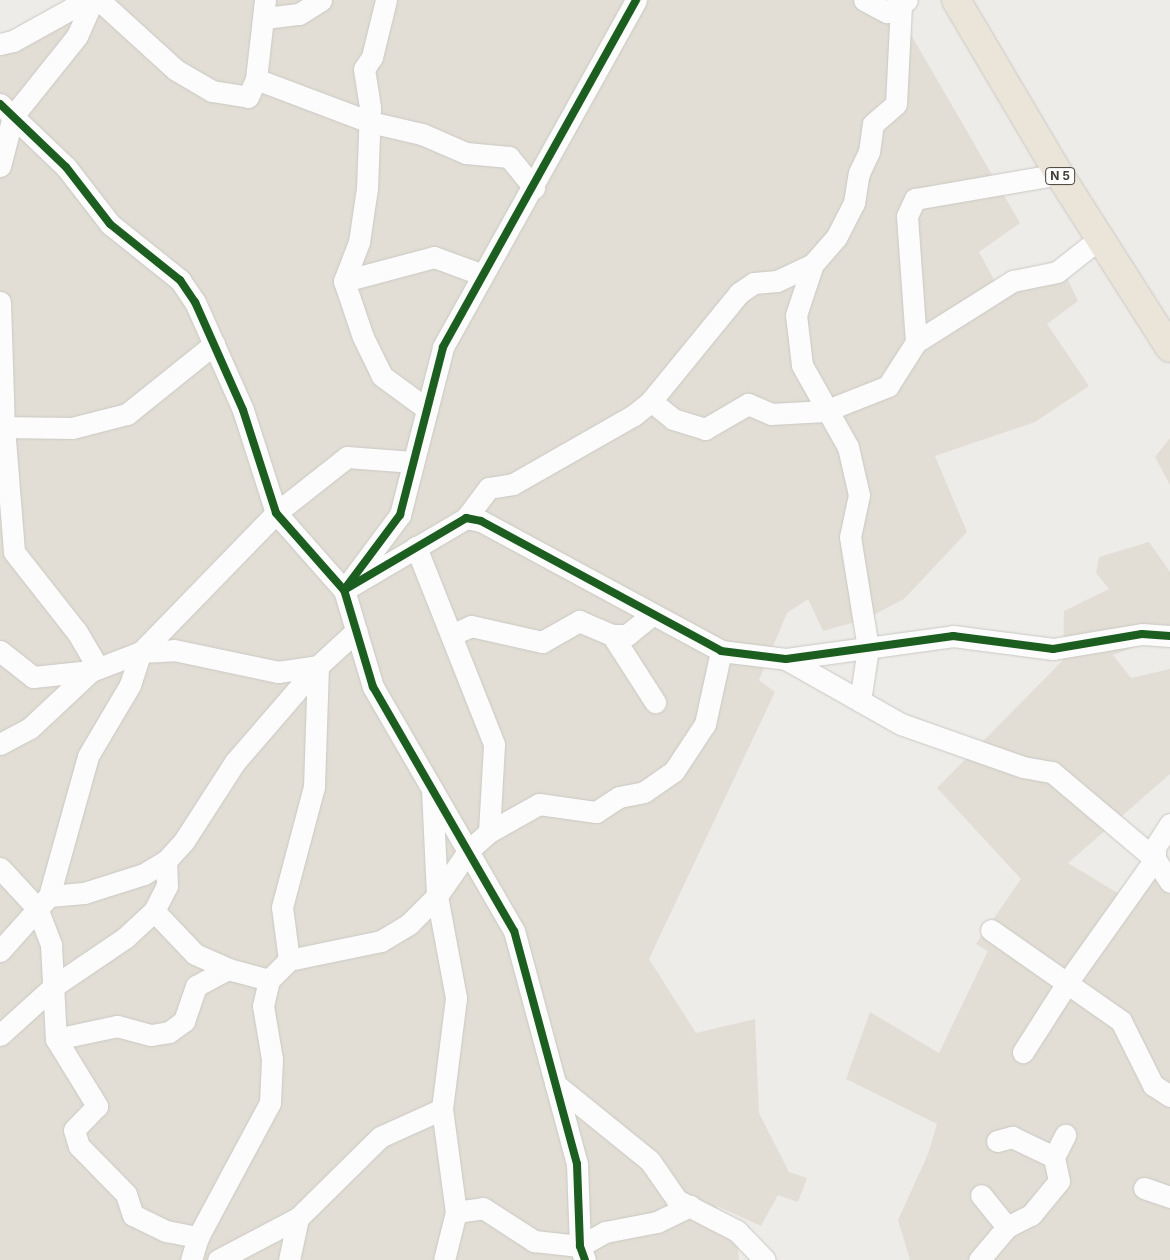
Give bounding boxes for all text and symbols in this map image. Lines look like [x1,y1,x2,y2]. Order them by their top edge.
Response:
road number: N 5 [1045,167,1075,186]

